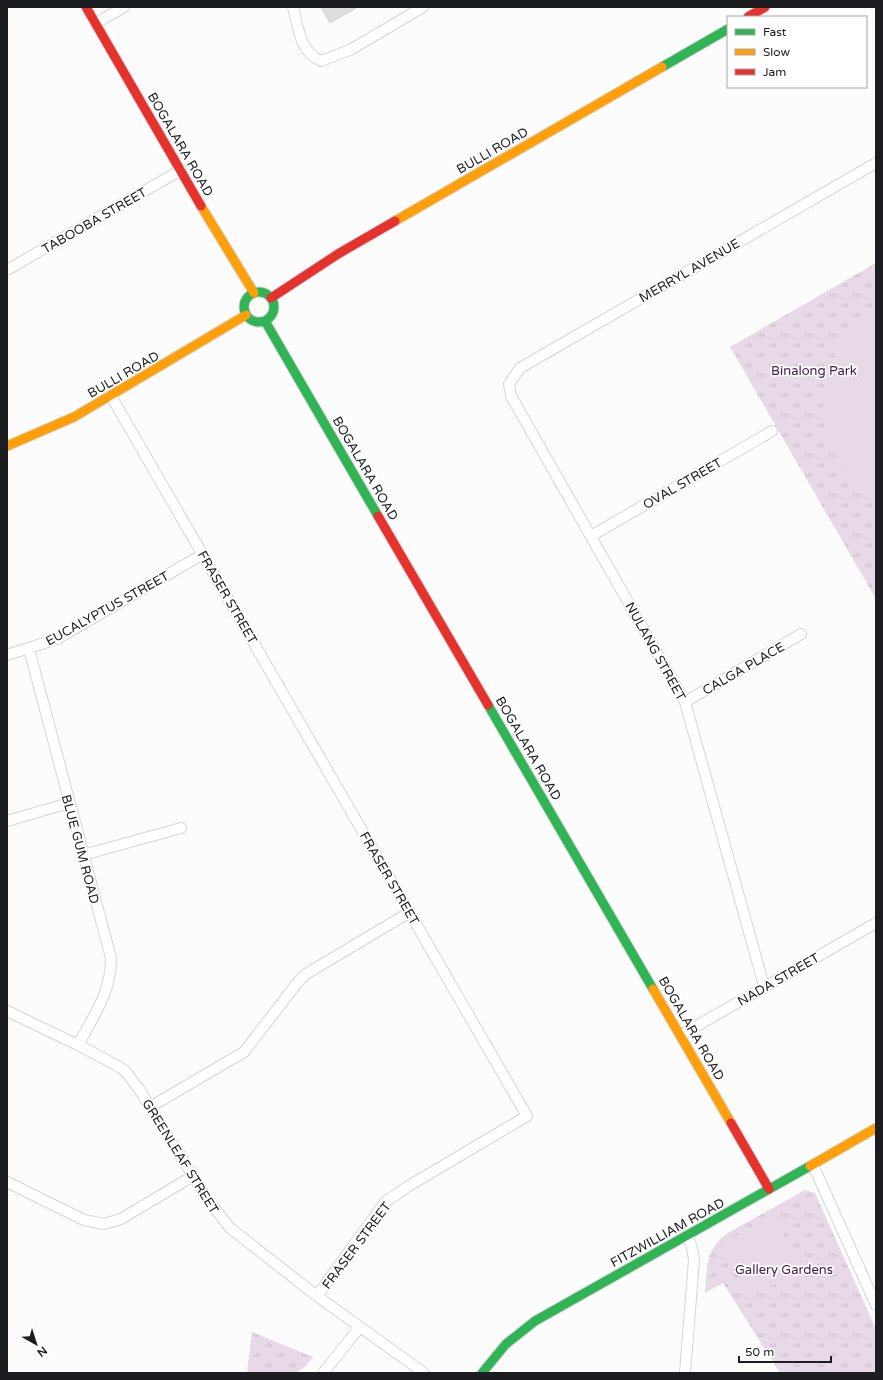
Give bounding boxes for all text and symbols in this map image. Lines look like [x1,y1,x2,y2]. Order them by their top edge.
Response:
legend [727,16,867,88]
text: Fast [763,25,787,39]
text: Slow [763,45,790,59]
text: Jam [763,65,786,79]
street label: BOGALARA ROAD [144,90,217,200]
street label: BULLI ROAD [454,124,531,178]
street label: TABOOBA STREET [39,184,150,257]
street label: MERRYL AVENUE [636,236,743,306]
street label: BULLI ROAD [85,348,162,402]
park label: Binalong Park [771,363,857,379]
street label: BOGALARA ROAD [329,414,402,524]
street label: OVAL STREET [640,455,725,513]
street label: FRASER STREET [194,548,260,647]
street label: EUCALYPTUS STREET [43,568,172,649]
street label: NULANG STREET [621,599,689,704]
street label: CALGA PLACE [700,639,787,699]
street label: BOGALARA ROAD [492,694,565,804]
street label: BLUE GUM ROAD [58,793,102,906]
street label: FRASER STREET [356,829,422,928]
street label: NADA STREET [735,950,822,1010]
street label: BOGALARA ROAD [655,974,728,1084]
street label: GREENLEAF STREET [138,1096,222,1217]
street label: FITZWILLIAM ROAD [608,1195,728,1271]
street label: FRASER STREET [319,1199,395,1292]
park label: Gallery Gardens [735,1262,833,1278]
north arrow [16,1324,56,1364]
scale bar [739,1338,831,1364]
text: N [34,1344,50,1359]
text: 50 m [745,1345,774,1359]

